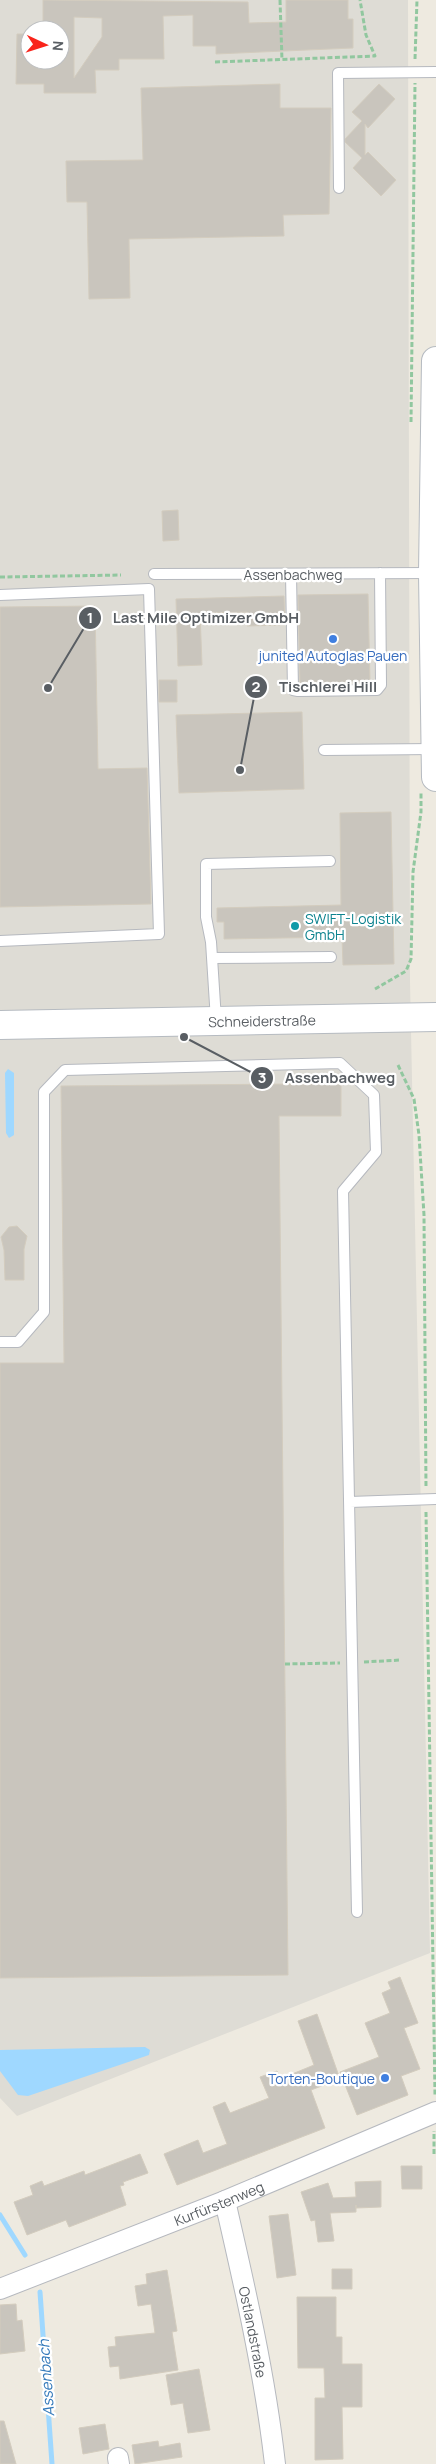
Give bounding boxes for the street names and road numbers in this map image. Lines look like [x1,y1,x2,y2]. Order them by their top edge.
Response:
street label: Assenbachweg [244,565,342,584]
street label: Schneiderstraße [208,1010,316,1031]
street label: Kurfürstenweg [171,2176,266,2230]
street label: Ostlandstraße [235,2284,272,2379]

